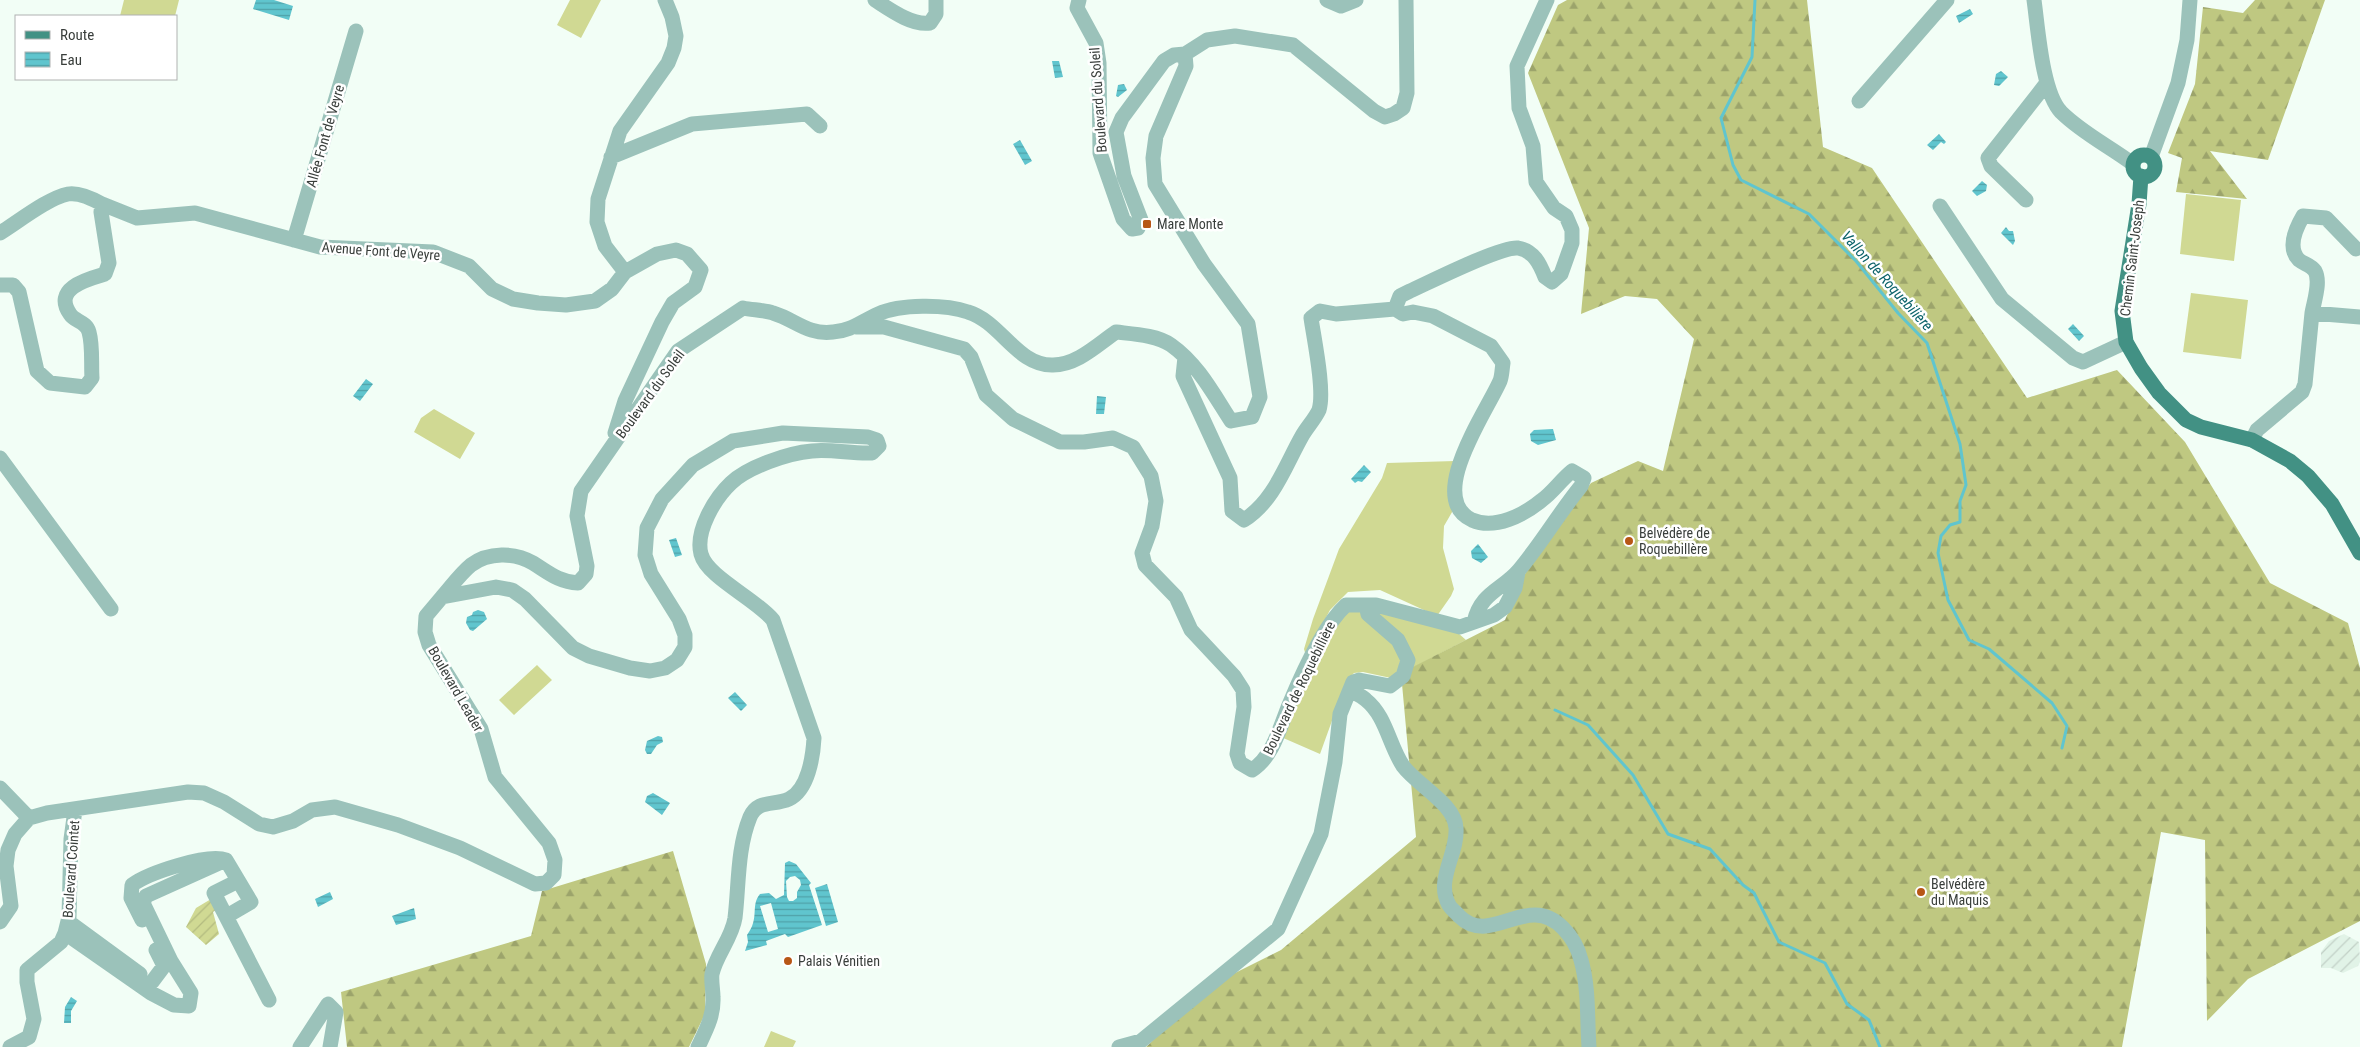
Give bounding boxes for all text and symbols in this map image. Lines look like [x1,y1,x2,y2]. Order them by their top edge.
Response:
legend [15,15,178,80]
text: Route [60,26,94,44]
street label: Boulevard du Soleil [1086,47,1110,153]
text: Eau [60,51,82,69]
street label: Allée Font de Veyre [303,83,347,189]
street label: Chemin Saint-Joseph [2117,199,2147,317]
place label: Mare Monte [1157,216,1224,232]
marker: Mare Monte [1141,218,1153,230]
water label: Vallon de Roquebilière [1837,227,1937,335]
street label: Avenue Font de Veyre [321,239,441,263]
street label: Boulevard du Soleil [613,347,687,441]
place label: Belvédère de Roquebillère [1639,525,1710,557]
marker: Belvédère de Roquebillère [1623,535,1635,547]
street label: Boulevard de Roquebillière [1260,618,1339,757]
street label: Boulevard Leader [425,644,487,734]
street label: Boulevard Cointet [60,820,82,918]
place label: Belvédère du Maquis [1931,876,1989,908]
marker: Belvédère du Maquis [1915,886,1927,898]
place label: Palais Vénitien [798,953,880,969]
marker: Palais Vénitien [782,955,794,967]

